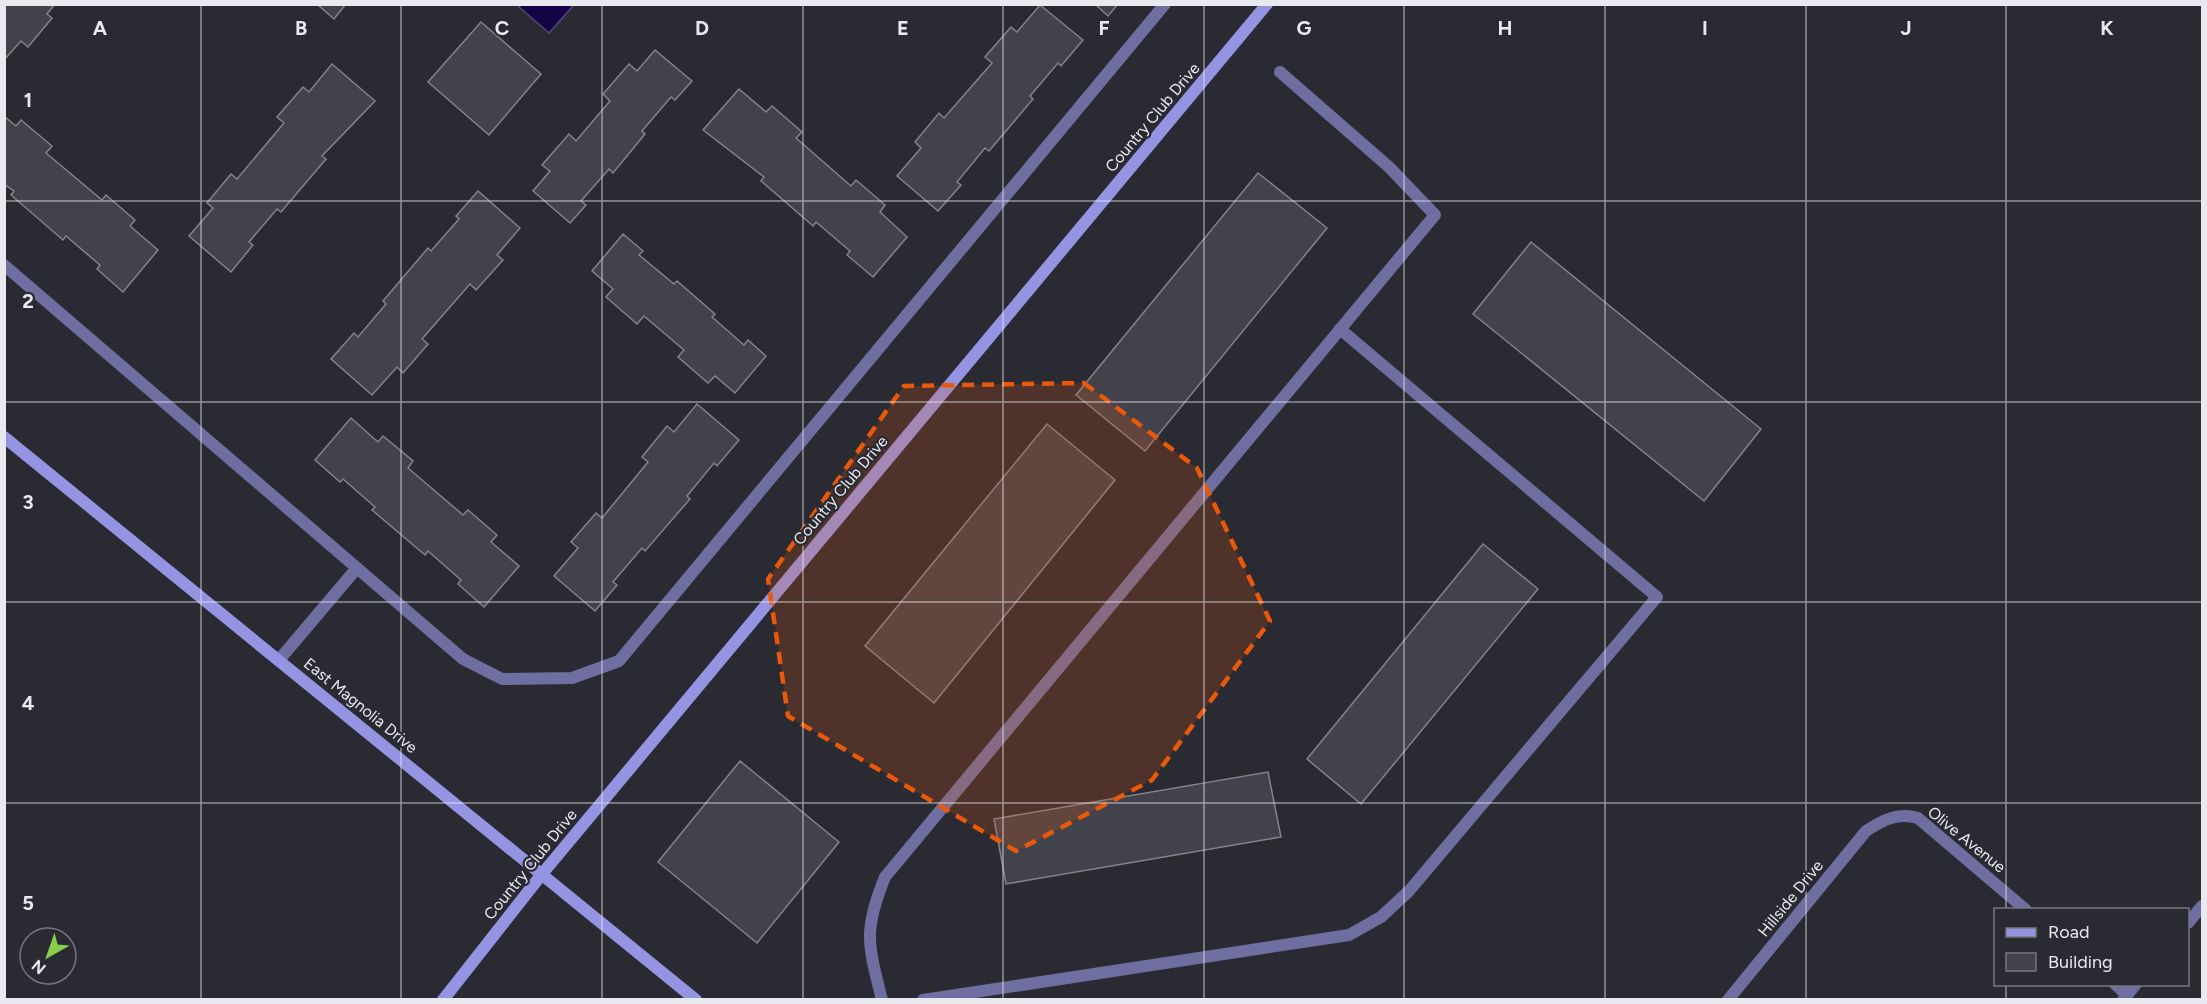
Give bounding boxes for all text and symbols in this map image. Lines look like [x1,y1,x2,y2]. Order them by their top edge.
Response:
text: A [93,16,108,40]
text: B [295,16,307,40]
text: C [495,16,509,40]
text: D [695,16,709,40]
text: E [897,16,909,40]
text: F [1098,16,1110,40]
text: G [1297,16,1312,40]
text: H [1498,16,1513,40]
text: I [1702,16,1708,40]
text: J [1900,16,1912,40]
text: K [2100,16,2114,40]
street label: Country Club Drive [1101,59,1204,176]
text: 1 [24,88,32,112]
text: 2 [22,289,34,313]
street label: Country Club Drive [789,432,892,549]
text: 3 [22,490,34,514]
street label: East Magnolia Drive [300,654,422,757]
text: 4 [22,691,35,715]
street label: Olive Avenue [1924,802,2010,877]
street label: Country Club Drive [480,805,581,923]
street label: Hillside Drive [1754,856,1827,940]
text: 5 [22,891,34,915]
legend [1994,908,2189,986]
text: Road [2048,921,2089,943]
north arrow [18,926,78,986]
text: Building [2048,951,2113,973]
text: N [28,956,50,978]

